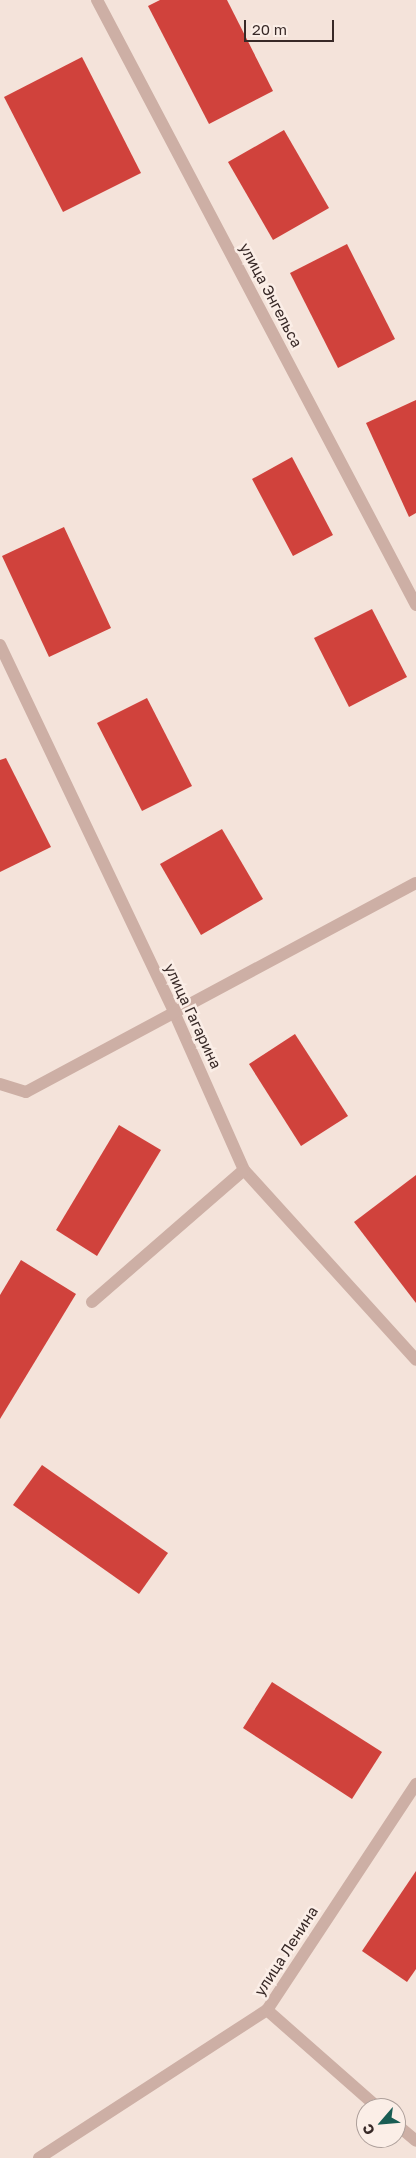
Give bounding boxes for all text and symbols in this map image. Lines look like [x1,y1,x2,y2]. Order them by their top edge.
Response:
scale bar [246,10,336,42]
text: 20 m [252,20,287,38]
street label: улица Энгельса [236,240,306,350]
street label: улица Гагарина [161,960,225,1072]
street label: улица Ленина [250,1903,322,1999]
north arrow [356,2098,406,2148]
text: С [358,2121,378,2138]

